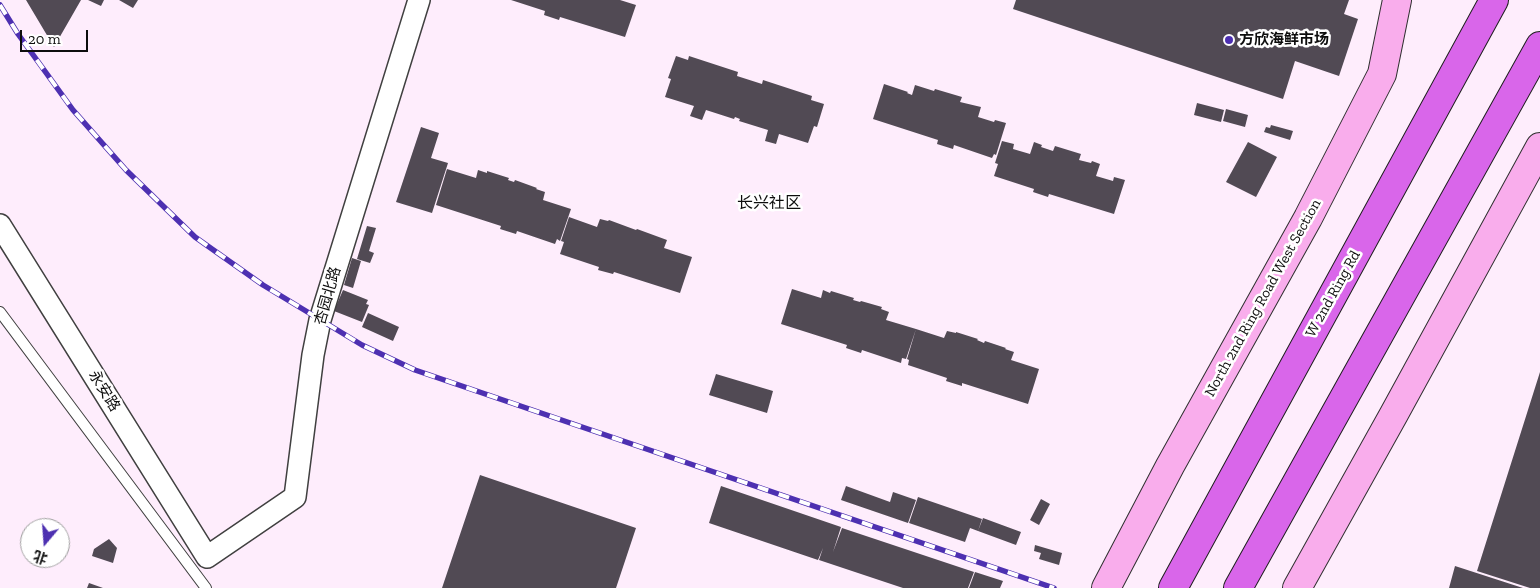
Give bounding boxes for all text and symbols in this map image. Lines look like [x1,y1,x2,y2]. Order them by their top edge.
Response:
scale bar [22,20,90,52]
text: 20 m [28,30,61,48]
place label: 方欣海鲜市场 [1239,31,1329,49]
marker: 方欣海鲜市场 [1223,34,1235,46]
district label: 长兴社区 [737,193,801,213]
street label: North 2nd Ring Road West Section [1201,196,1325,400]
street label: W 2nd Ring Rd [1302,247,1364,341]
street label: 杏园北路 [311,265,345,327]
street label: 永安路 [84,367,124,415]
north arrow [20,518,70,568]
text: 北 [31,547,50,567]

